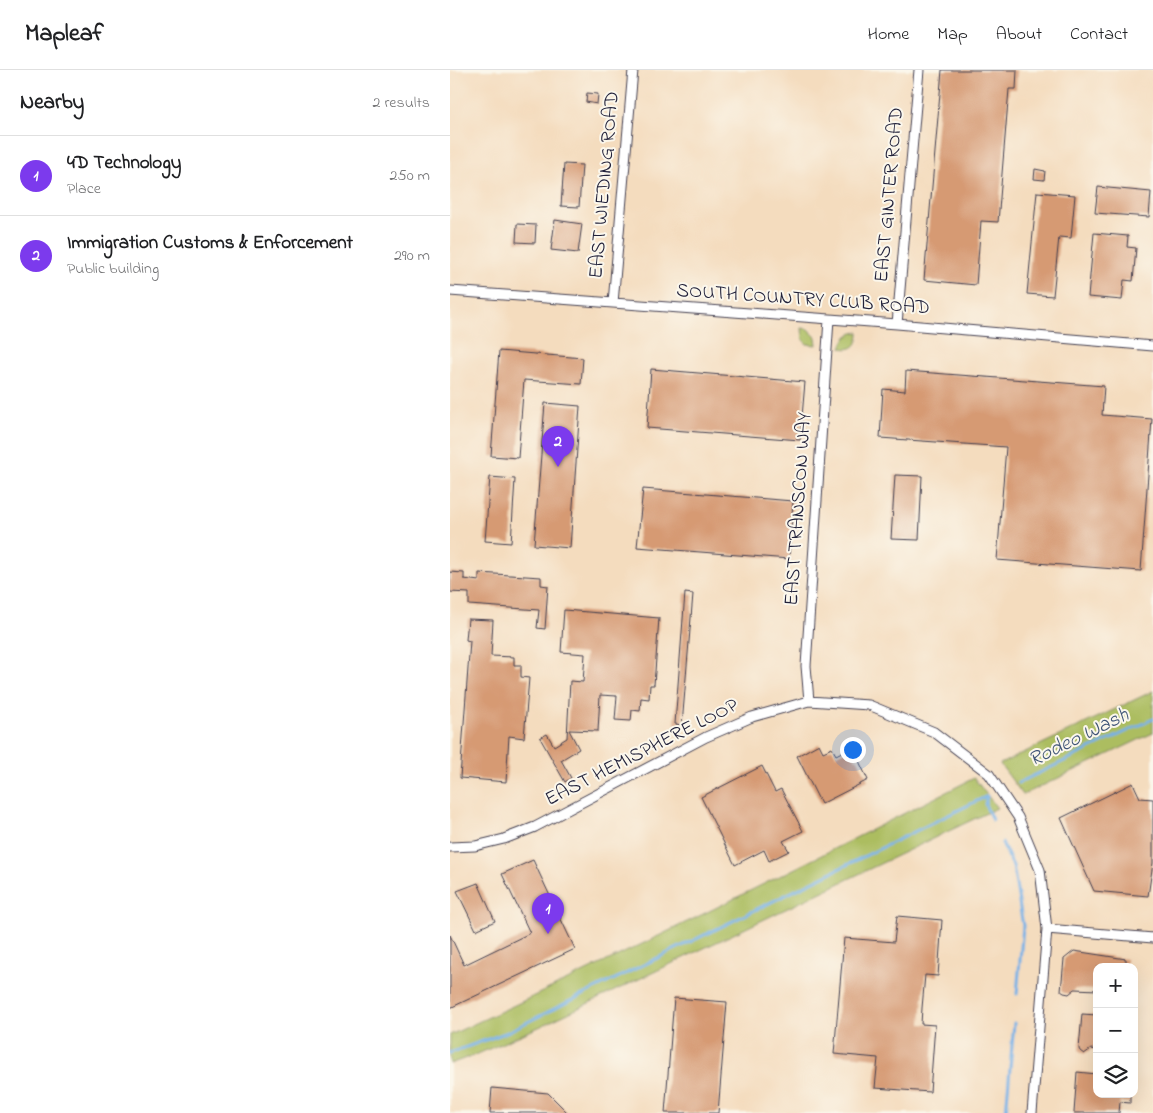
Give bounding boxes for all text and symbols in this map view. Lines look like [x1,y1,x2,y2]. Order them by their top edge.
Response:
text: Mapleaf [25,17,104,52]
text: Home [868,22,909,48]
text: Map [937,22,968,48]
text: About [996,22,1042,48]
text: Contact [1070,22,1128,48]
text: Nearby [20,88,84,118]
street label: EAST WIEDING ROAD [582,90,628,280]
text: 2 results [372,91,430,115]
street label: EAST GINTER ROAD [868,106,912,284]
text: 4D Technology [67,150,181,177]
text: 1 [33,164,39,188]
text: 250 m [390,164,430,188]
text: Place [67,177,101,201]
text: Immigration Customs & Enforcement [67,230,353,257]
text: 2 [32,244,40,268]
text: 290 m [394,244,430,268]
text: Public building [67,257,159,281]
street label: SOUTH COUNTRY CLUB ROAD [675,277,931,323]
street label: EAST TRANSCON WAY [778,411,820,607]
pin: 2 [542,426,574,467]
street label: EAST HEMISPHERE LOOP [540,691,744,814]
water label: Rodeo Wash [1024,700,1135,775]
your location [840,737,866,763]
pin: 1 [532,893,564,934]
map controls [1093,963,1138,1098]
button: + [1093,963,1138,1008]
button: − [1093,1008,1138,1053]
button: layers [1093,1053,1138,1098]

